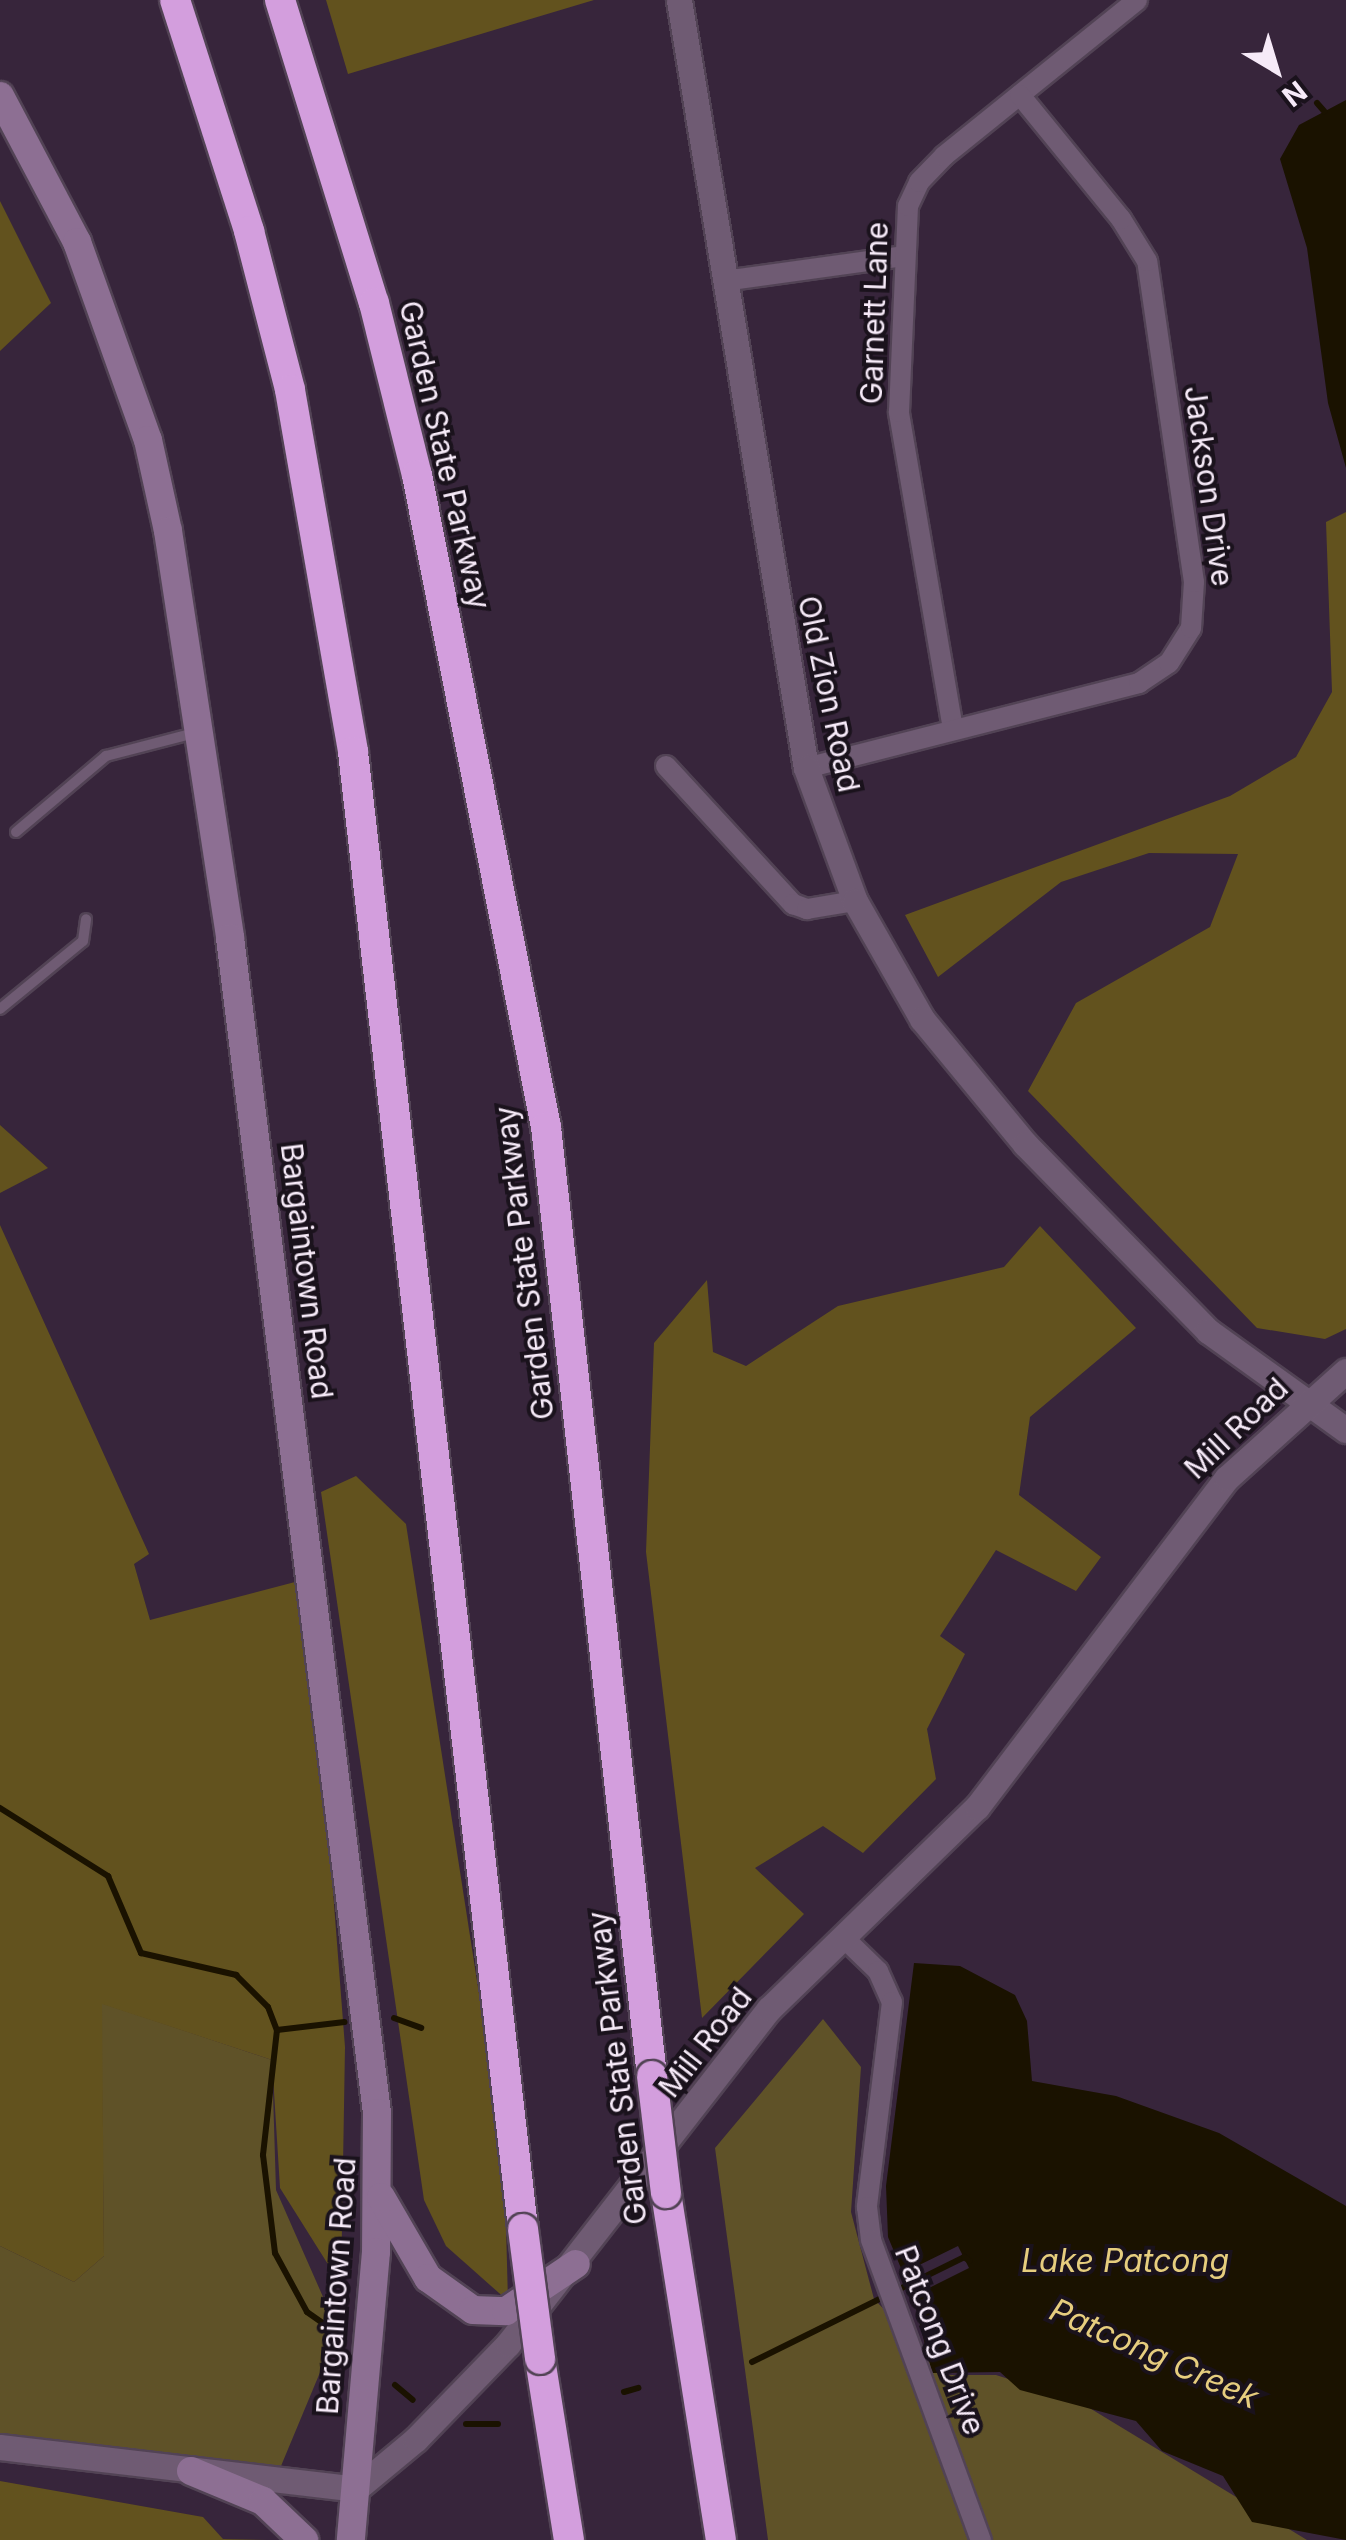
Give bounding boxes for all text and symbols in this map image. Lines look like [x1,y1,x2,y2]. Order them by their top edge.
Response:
north arrow [1226,20,1326,120]
text: N [1276,74,1313,114]
street label: Garnett Lane [853,221,895,405]
street label: Garden State Parkway [392,297,498,613]
street label: Jackson Drive [1177,383,1241,589]
street label: Old Zion Road [791,593,867,795]
street label: Garden State Parkway [487,1104,561,1422]
street label: Bargaintown Road [273,1141,341,1401]
street label: Mill Road [1177,1370,1295,1486]
street label: Garden State Parkway [580,1909,654,2227]
street label: Mill Road [651,1980,759,2104]
street label: Bargaintown Road [309,2156,363,2416]
street label: Patcong Drive [887,2240,993,2440]
water label: Lake Patcong [1021,2242,1229,2280]
water label: Patcong Creek [1044,2291,1264,2417]

